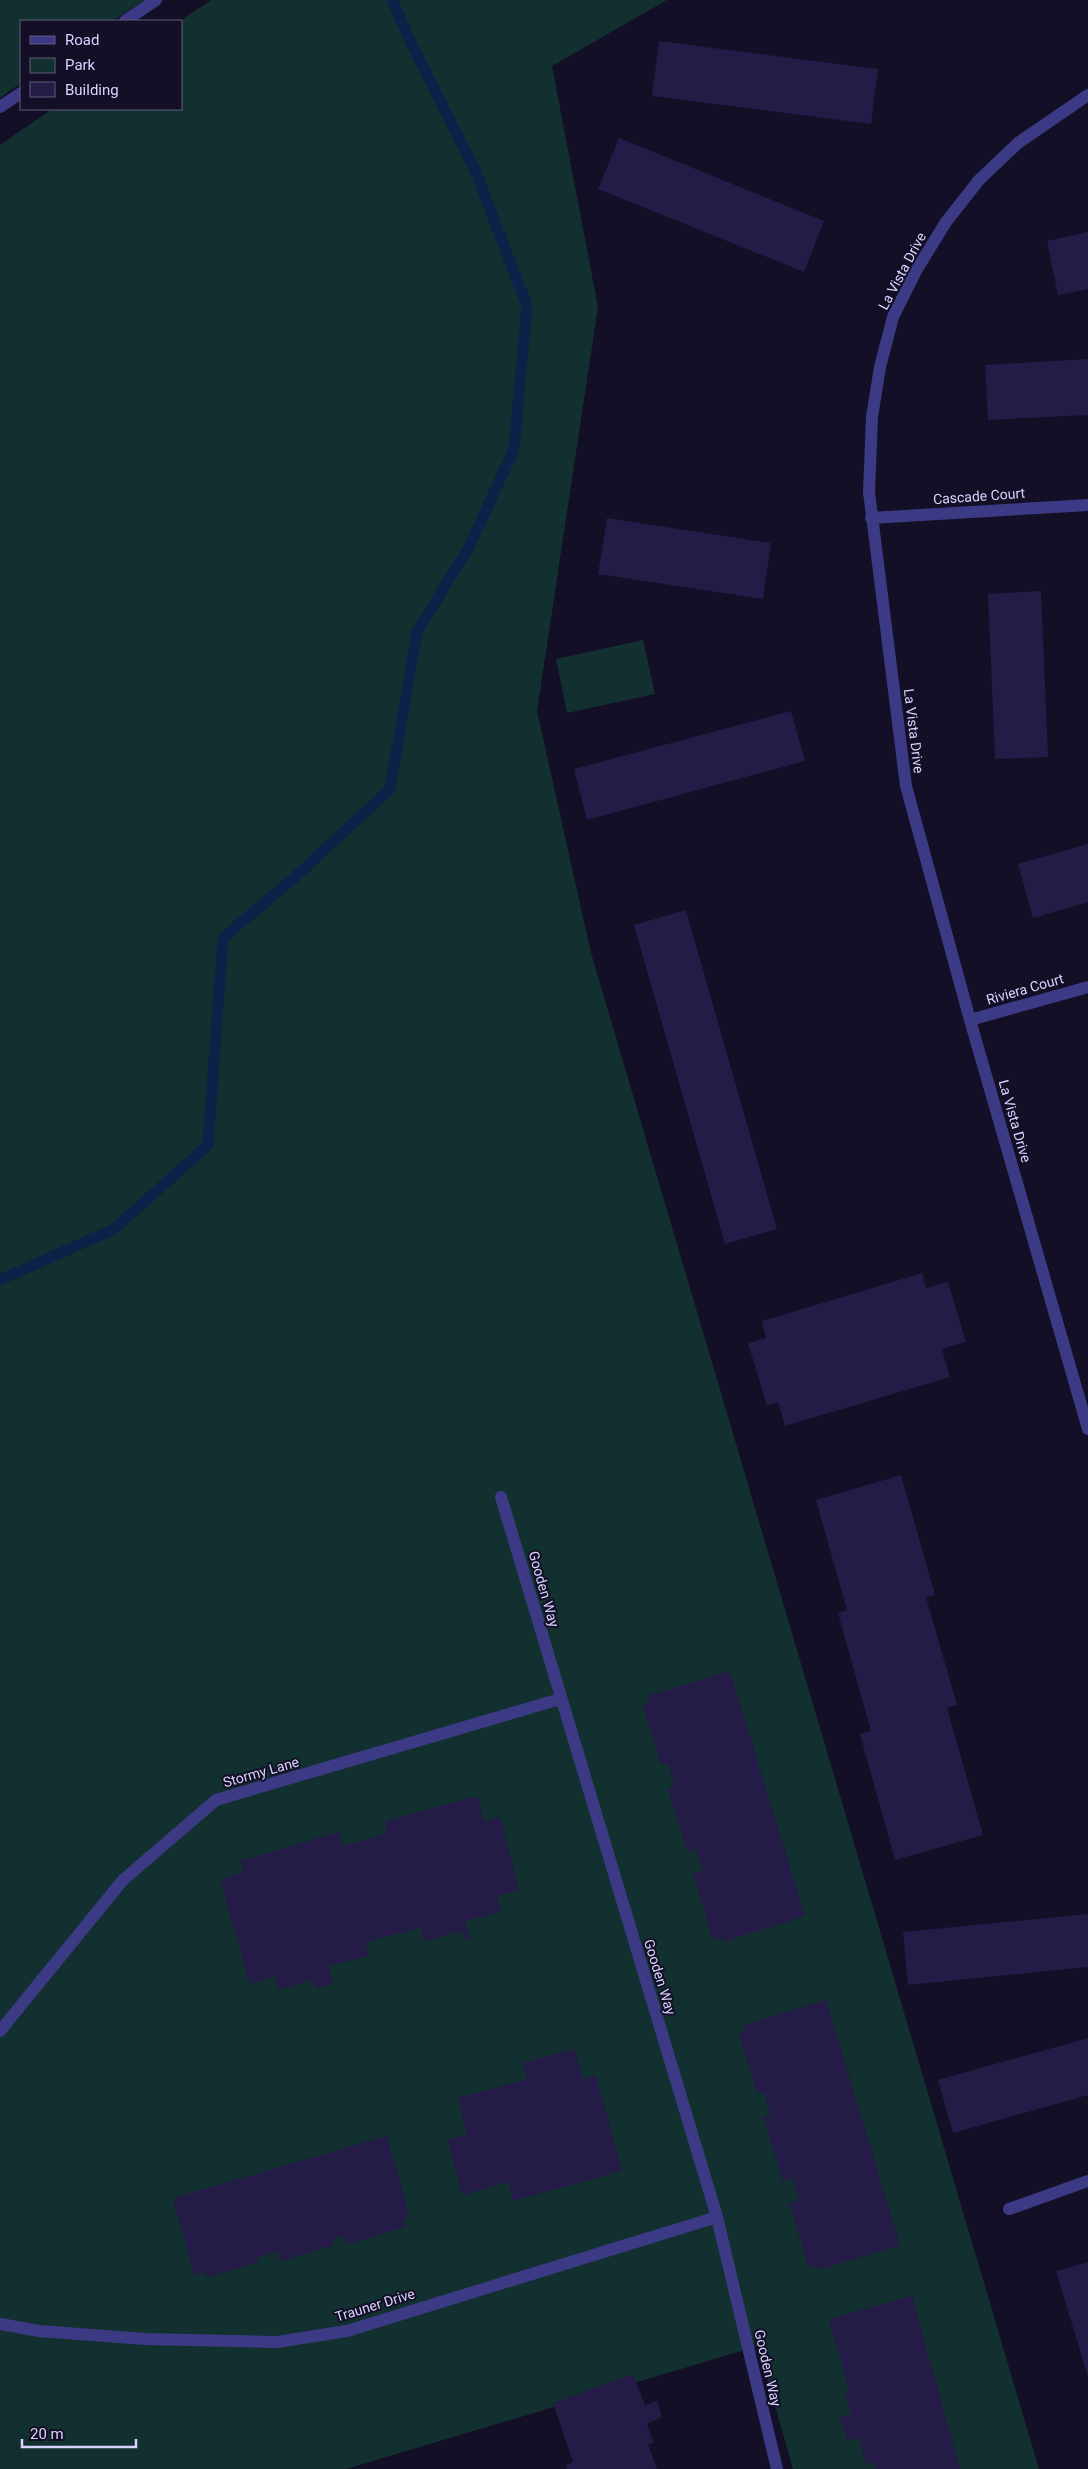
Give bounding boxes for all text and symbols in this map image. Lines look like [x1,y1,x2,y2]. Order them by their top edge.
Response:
legend [20,20,182,110]
text: Road [65,31,99,49]
text: Park [65,56,96,74]
text: Building [65,81,119,99]
street label: La Vista Drive [875,230,929,312]
street label: Cascade Court [932,485,1026,507]
street label: La Vista Drive [901,688,927,774]
street label: Riviera Court [984,970,1066,1008]
street label: La Vista Drive [996,1078,1034,1164]
street label: Gooden Way [526,1549,563,1629]
street label: Stormy Lane [221,1754,301,1790]
street label: Gooden Way [641,1937,679,2017]
street label: Trauner Drive [333,2285,417,2325]
street label: Gooden Way [751,2328,785,2408]
scale bar [22,2416,136,2448]
text: 20 m [30,2425,64,2443]

